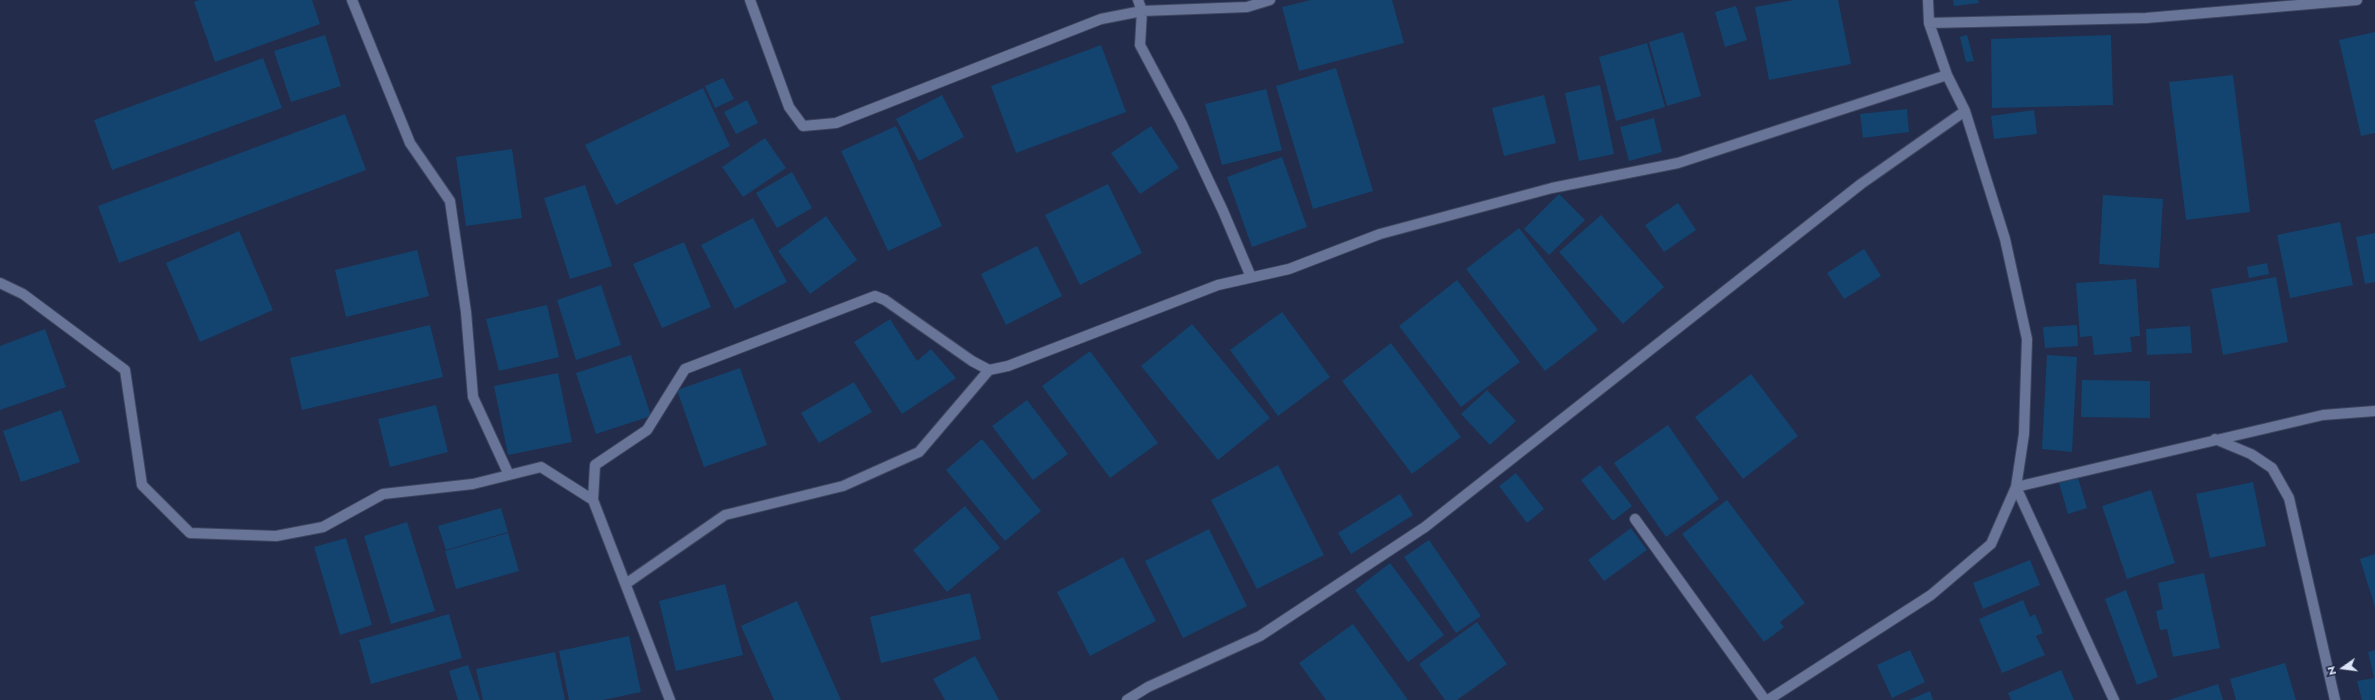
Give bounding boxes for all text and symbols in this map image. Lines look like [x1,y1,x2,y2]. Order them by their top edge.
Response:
north arrow [2323,648,2363,688]
text: N [2323,665,2340,677]

